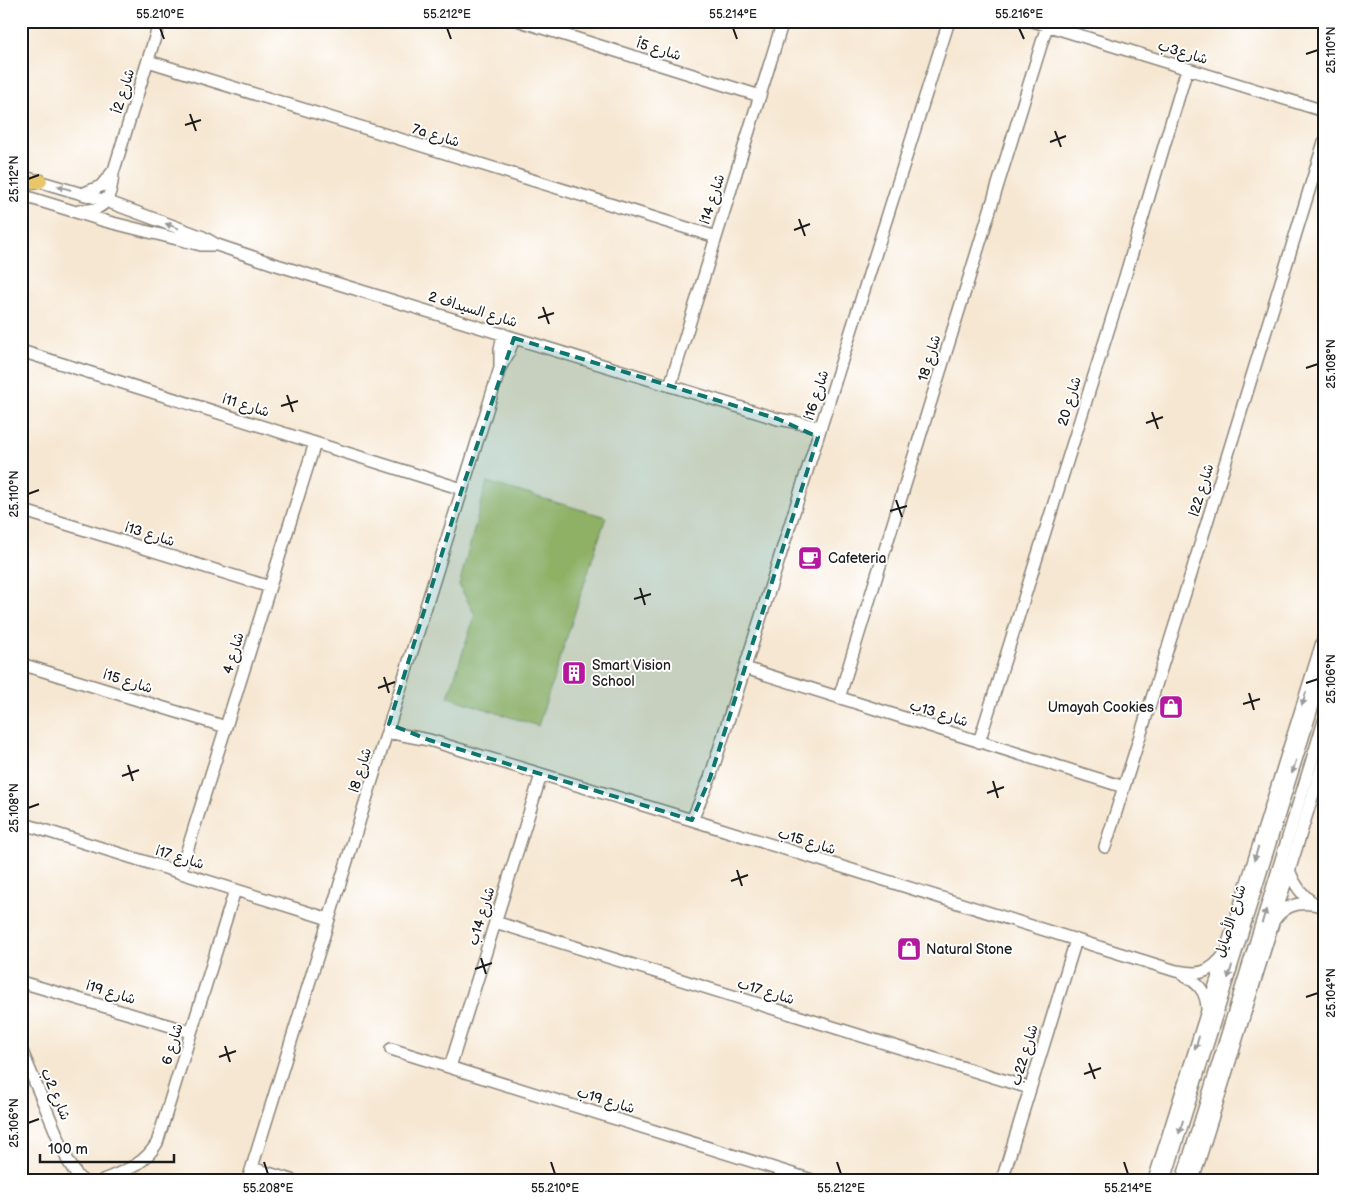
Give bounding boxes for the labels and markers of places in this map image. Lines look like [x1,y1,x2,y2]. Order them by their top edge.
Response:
cafe icon: Cafeteria [797,545,823,571]
place label: Cafeteria [828,550,886,567]
place label: Smart Vision School [592,657,671,690]
building icon: Smart Vision School [561,660,587,686]
shop icon: Umayah Cookies [1158,694,1184,720]
place label: Umayah Cookies [1048,699,1154,716]
shop icon: Natural Stone [896,936,922,962]
place label: Natural Stone [926,941,1012,958]

